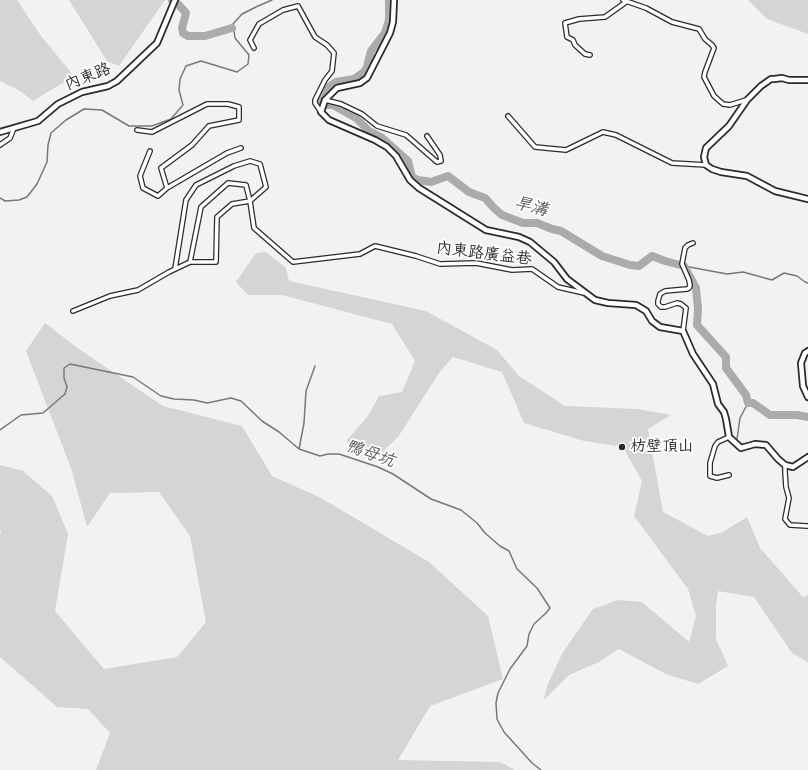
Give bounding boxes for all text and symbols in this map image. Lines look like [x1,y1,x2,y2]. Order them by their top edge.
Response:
street label: 內東路 [62,59,114,95]
water label: 旱溝 [512,193,550,221]
street label: 內東路廣益巷 [435,239,533,269]
water label: 鴨母坑 [343,436,397,472]
place label: 枋壁頂山 [630,437,694,457]
marker: 枋壁頂山 [617,442,627,452]

